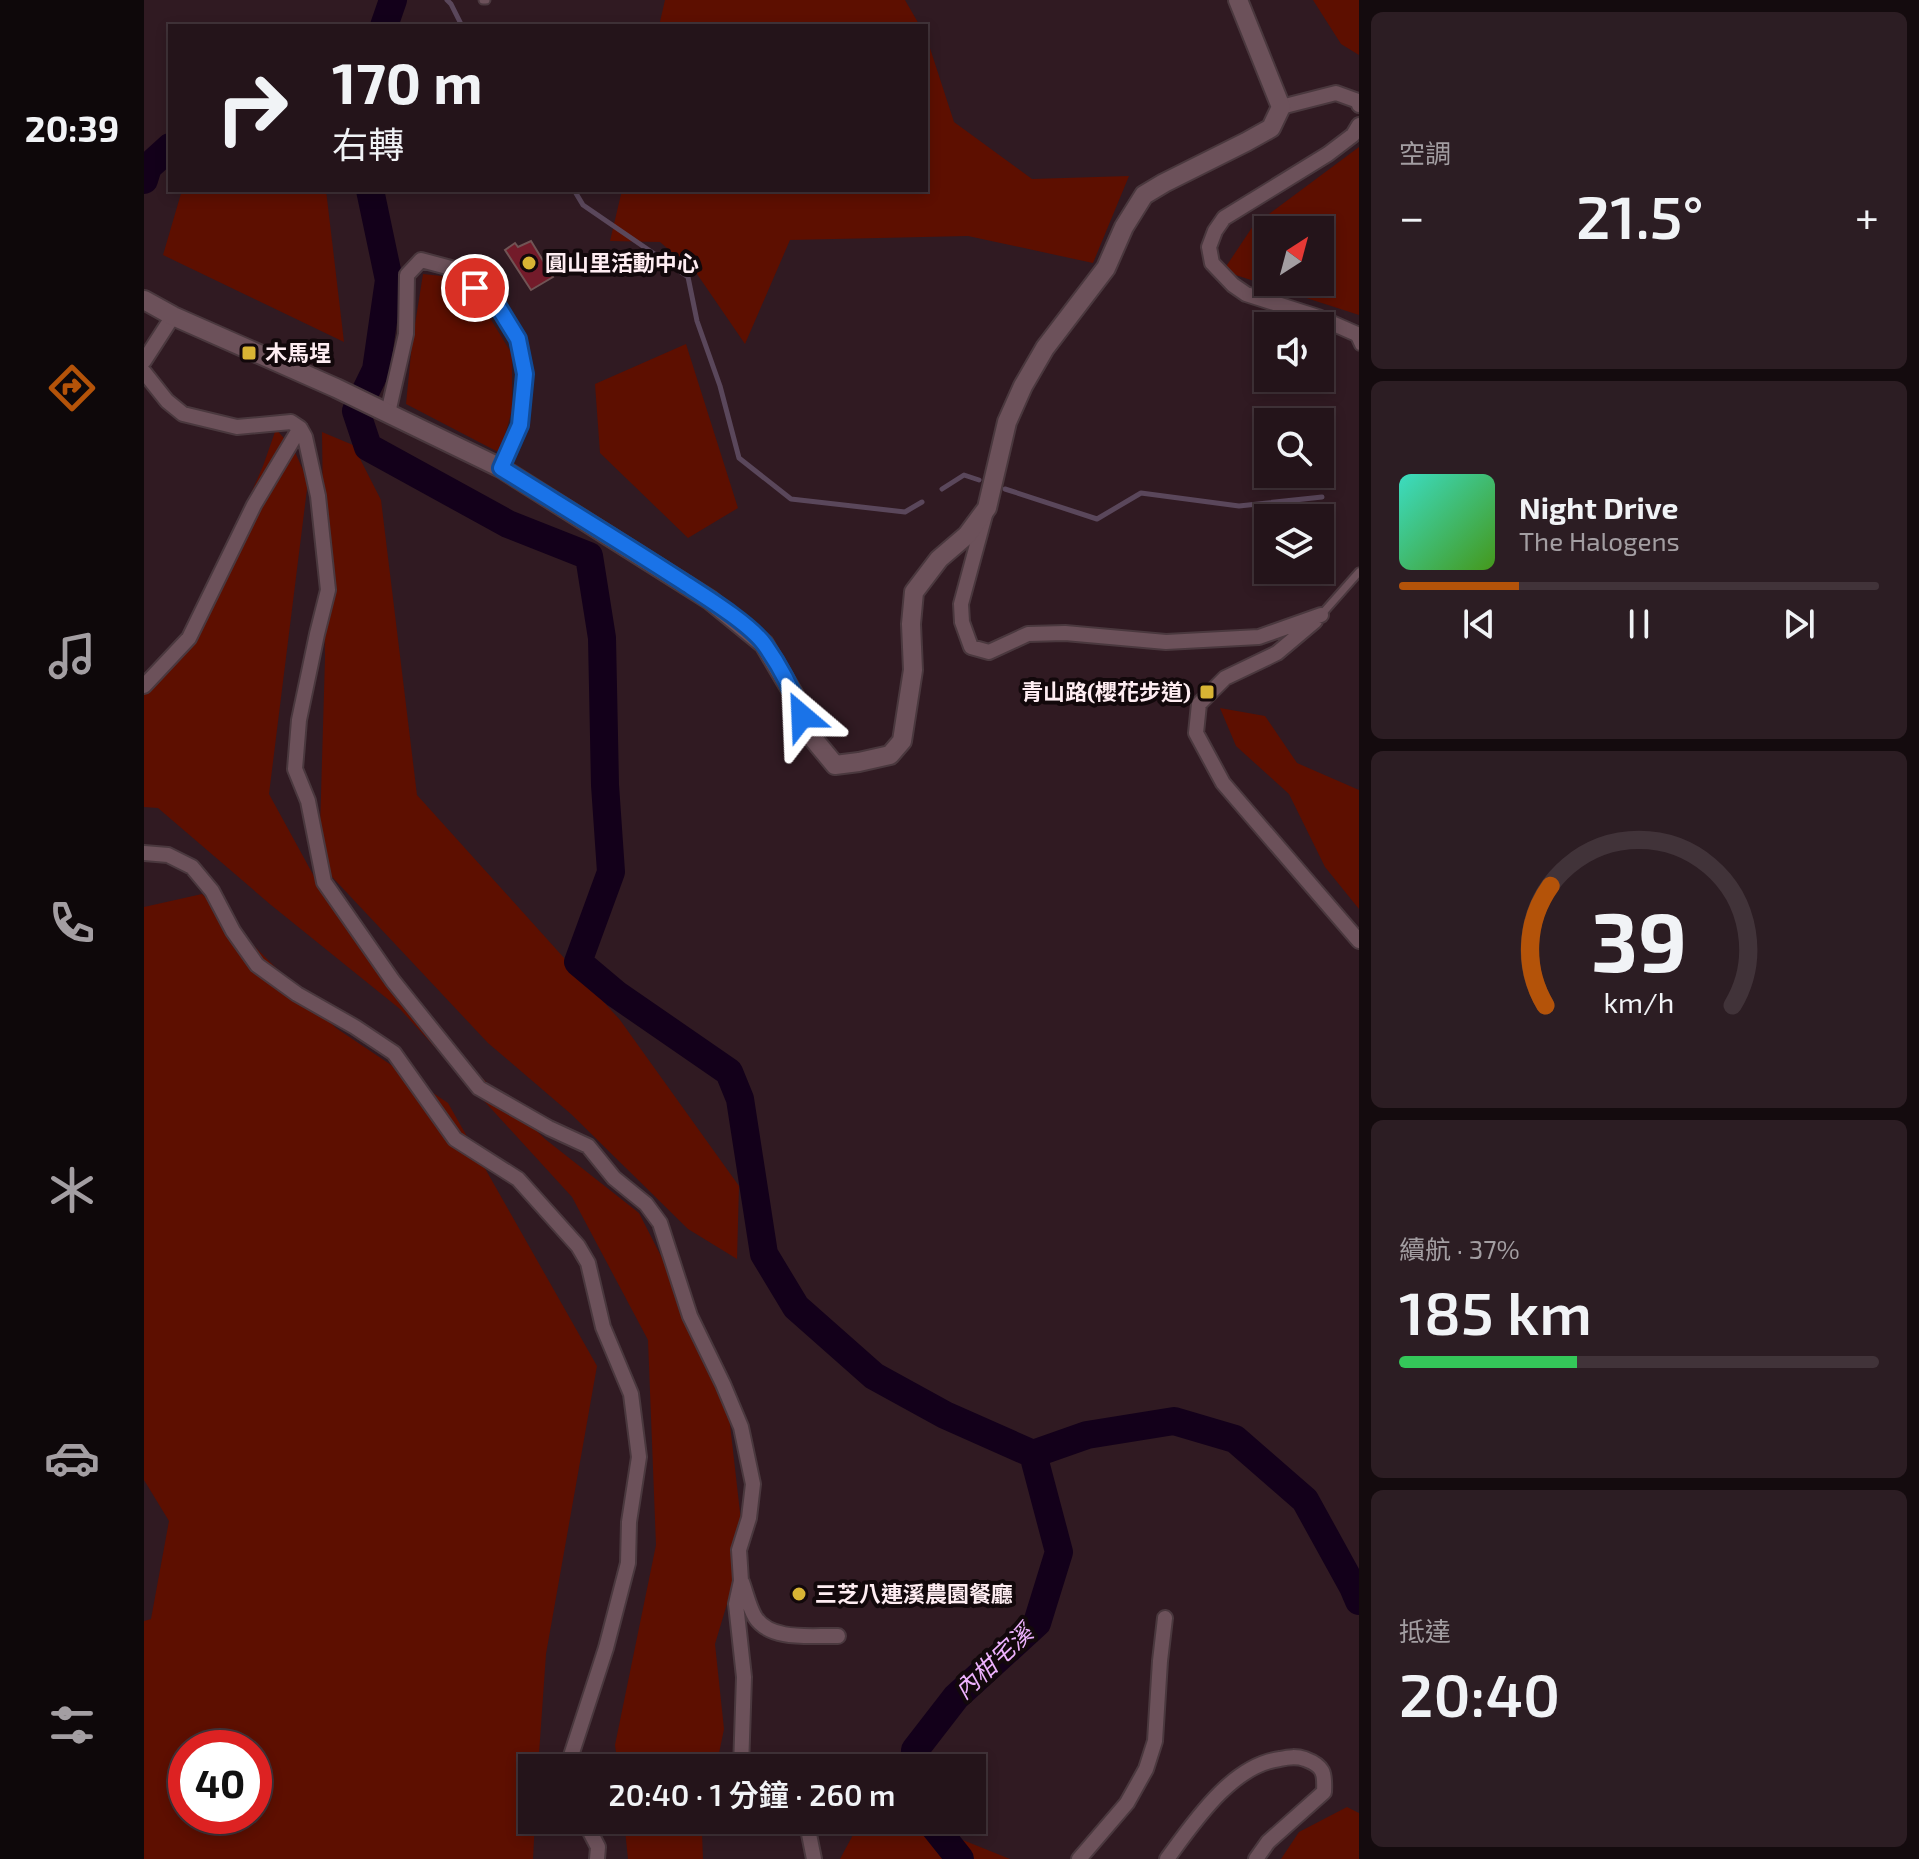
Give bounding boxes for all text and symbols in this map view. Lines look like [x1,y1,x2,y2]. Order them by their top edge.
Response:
text: 170 m [332,48,483,115]
icon: right [200,56,304,160]
text: 20:39 [25,106,119,149]
text: 右轉 [332,122,404,165]
text: 空調 [1399,137,1451,168]
text: 21.5° [1576,179,1704,251]
text: − [1399,189,1425,242]
text: + [1855,189,1879,242]
north arrow [1254,216,1334,296]
map controls [1254,216,1334,584]
place label: 圓山里活動中心 [545,249,699,275]
pin [441,254,509,322]
marker: 圓山里活動中心 [520,254,538,272]
icon: arrive [453,266,497,310]
button: sound [1254,312,1334,392]
place label: 木馬埕 [265,339,331,365]
marker: 木馬埕 [240,344,258,362]
icon: directions [44,360,100,416]
button: search [1254,408,1334,488]
text: Night Drive [1519,489,1678,525]
button: layers [1254,504,1334,584]
text: The Halogens [1519,525,1680,556]
icon: previous [1457,602,1501,646]
icon: pause [1617,602,1661,646]
icon: next [1777,602,1821,646]
icon: music [44,628,100,684]
position arrow [760,674,844,758]
place label: 青山路(櫻花步道) [1021,678,1191,704]
marker: 青山路(櫻花步道) [1198,683,1216,701]
text: 39 [1591,888,1687,988]
icon: phone [44,895,100,951]
text: km/h [1604,984,1674,1019]
icon: climate [44,1162,100,1218]
text: 續航 · 37% [1399,1233,1520,1264]
text: 185 km [1399,1275,1592,1347]
icon: car [44,1430,100,1486]
place label: 三芝八連溪農園餐廳 [815,1580,1013,1606]
marker: 三芝八連溪農園餐廳 [790,1585,808,1603]
text: 抵達 [1399,1615,1451,1646]
water label: 內柑宅溪 [948,1616,1040,1704]
text: 20:40 [1399,1657,1560,1729]
icon: filters [44,1697,100,1753]
speed limit sign: 40 [168,1730,272,1834]
text: 20:40 · 1 分鐘 · 260 m [609,1776,895,1812]

